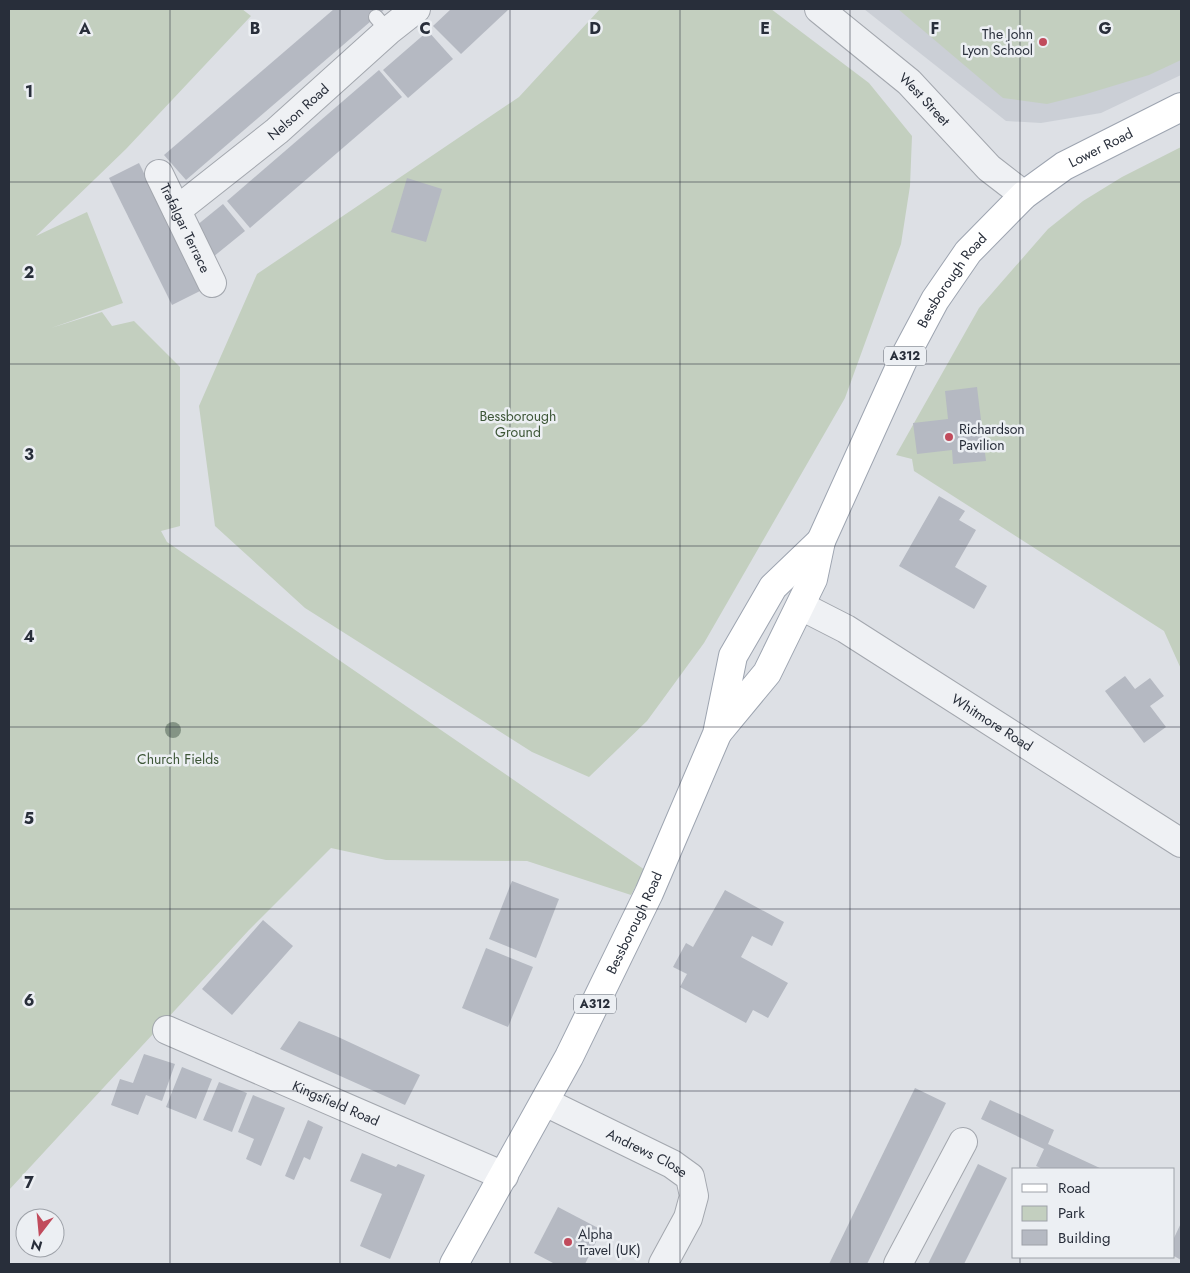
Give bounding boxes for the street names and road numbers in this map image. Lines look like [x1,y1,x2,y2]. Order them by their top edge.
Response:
street label: West Street [895,68,955,131]
street label: Nelson Road [263,79,333,145]
street label: Lower Road [1065,123,1136,172]
street label: Trafalgar Terrace [155,180,216,276]
street label: Bessborough Road [912,229,991,331]
road number: A312 [884,346,926,366]
street label: Whitmore Road [948,689,1037,756]
street label: Bessborough Road [601,868,667,977]
road number: A312 [574,994,616,1014]
street label: Kingsfield Road [289,1075,383,1131]
street label: Andrews Close [603,1124,692,1182]

